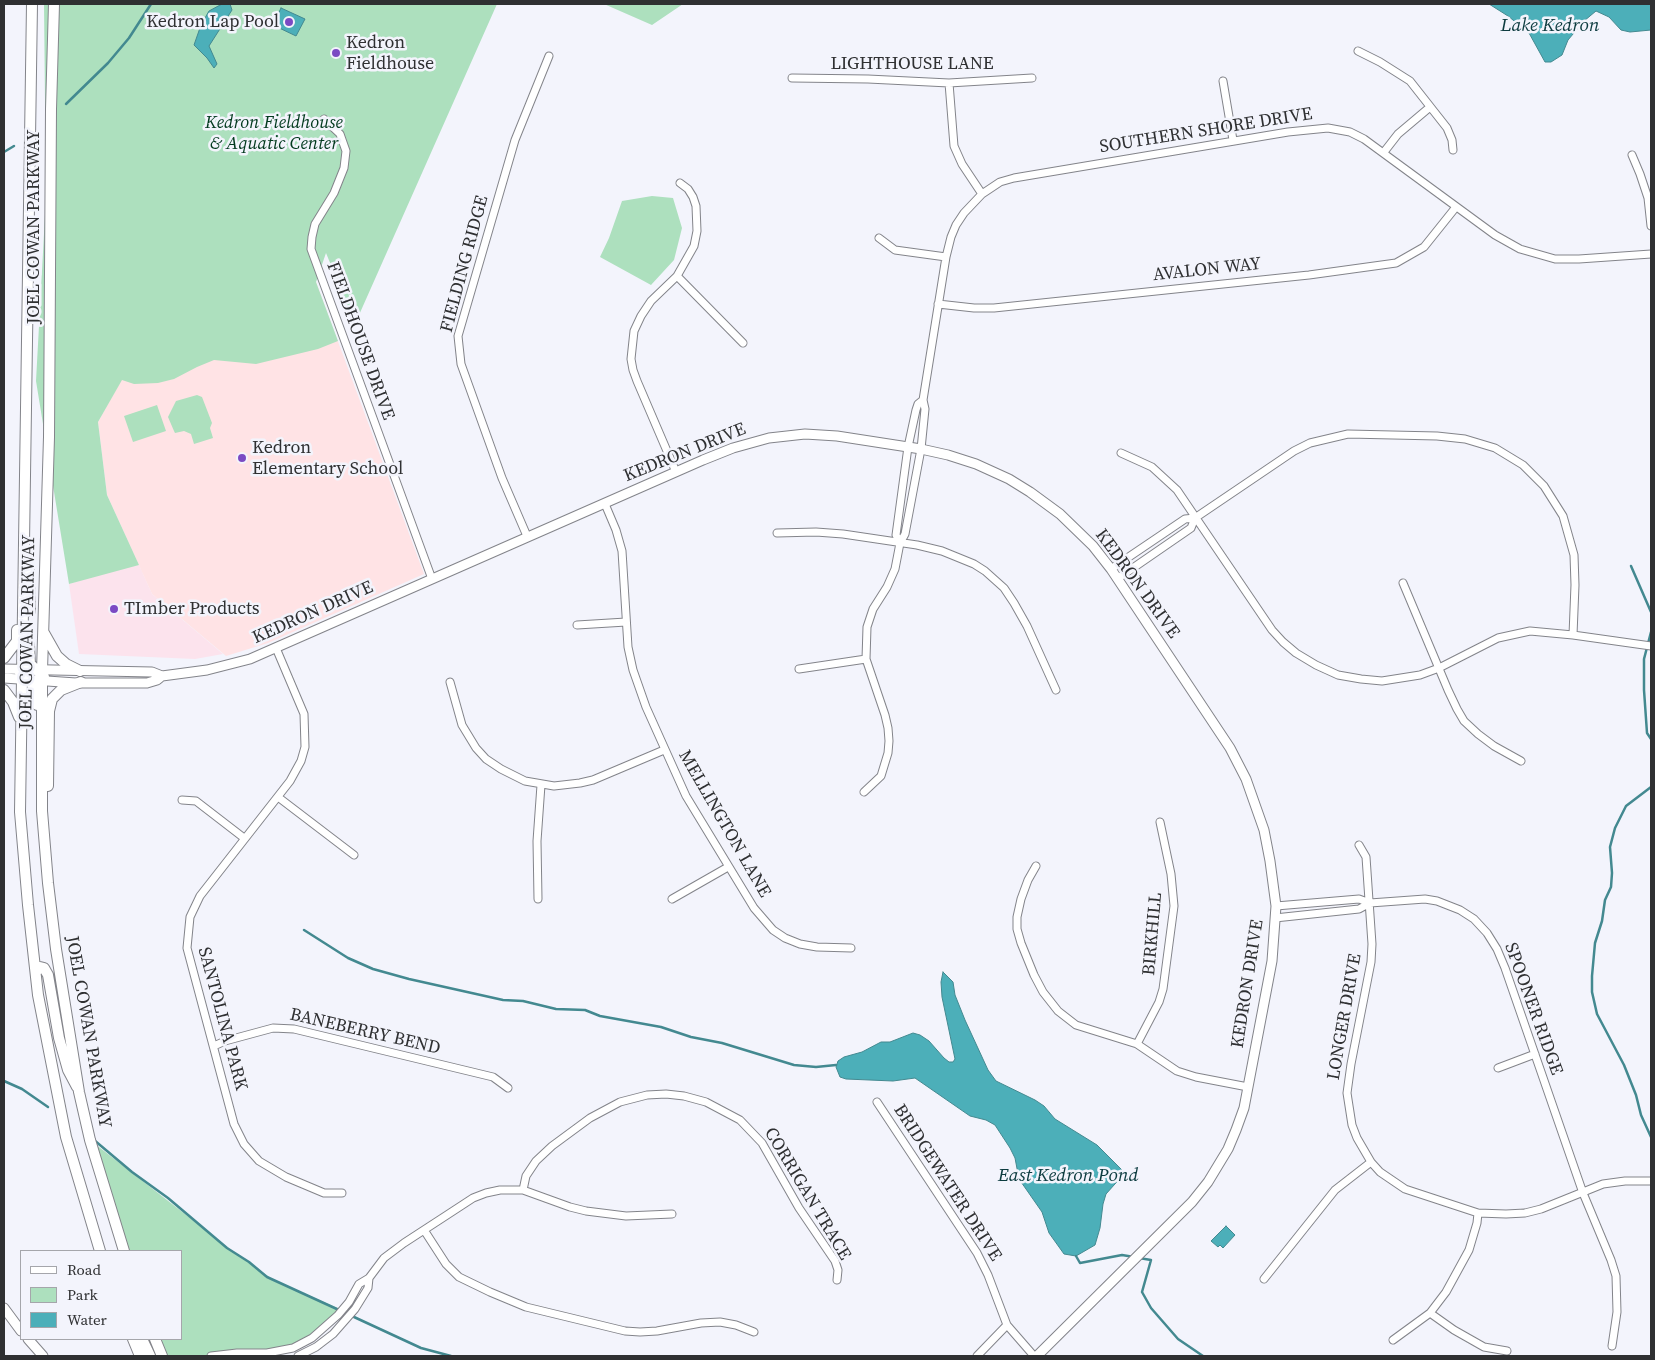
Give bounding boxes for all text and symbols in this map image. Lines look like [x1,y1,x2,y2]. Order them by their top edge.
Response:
place label: Kedron Lap Pool [146,11,279,33]
water label: Lake Kedron [1501,15,1599,37]
marker: Kedron Lap Pool [283,16,295,28]
place label: Kedron Fieldhouse [346,32,434,74]
marker: Kedron Fieldhouse [330,47,342,59]
street label: LIGHTHOUSE LANE [830,53,994,75]
street label: SOUTHERN SHORE DRIVE [1098,104,1314,158]
park label: Kedron Fieldhouse & Aquatic Center [205,112,343,154]
street label: JOEL COWAN PARKWAY [23,130,45,324]
street label: FIELDING RIDGE [436,193,494,335]
street label: AVALON WAY [1152,254,1262,286]
street label: FIELDHOUSE DRIVE [321,259,399,423]
street label: KEDRON DRIVE [621,419,749,487]
place label: Kedron Elementary School [252,437,403,479]
marker: Kedron Elementary School [236,452,248,464]
street label: KEDRON DRIVE [1090,525,1184,643]
street label: JOEL COWAN PARKWAY [16,535,40,729]
street label: KEDRON DRIVE [249,577,377,649]
place label: TImber Products [124,598,260,620]
marker: TImber Products [108,603,120,615]
street label: MELLINGTON LANE [673,747,775,901]
street label: BIRKHILL [1139,892,1167,976]
street label: KEDRON DRIVE [1227,918,1269,1050]
street label: JOEL COWAN PARKWAY [60,934,116,1130]
street label: SPOONER RIDGE [1499,940,1567,1078]
street label: SANTOLINA PARK [192,945,252,1093]
street label: LONGER DRIVE [1323,952,1367,1082]
street label: BANEBERRY BEND [288,1004,442,1060]
street label: BRIDGEWATER DRIVE [888,1101,1006,1265]
street label: CORRIGAN TRACE [759,1124,855,1264]
water label: East Kedron Pond [998,1165,1138,1187]
legend [20,1250,182,1340]
text: Road [67,1259,101,1280]
text: Park [67,1284,98,1305]
text: Water [67,1309,107,1330]

